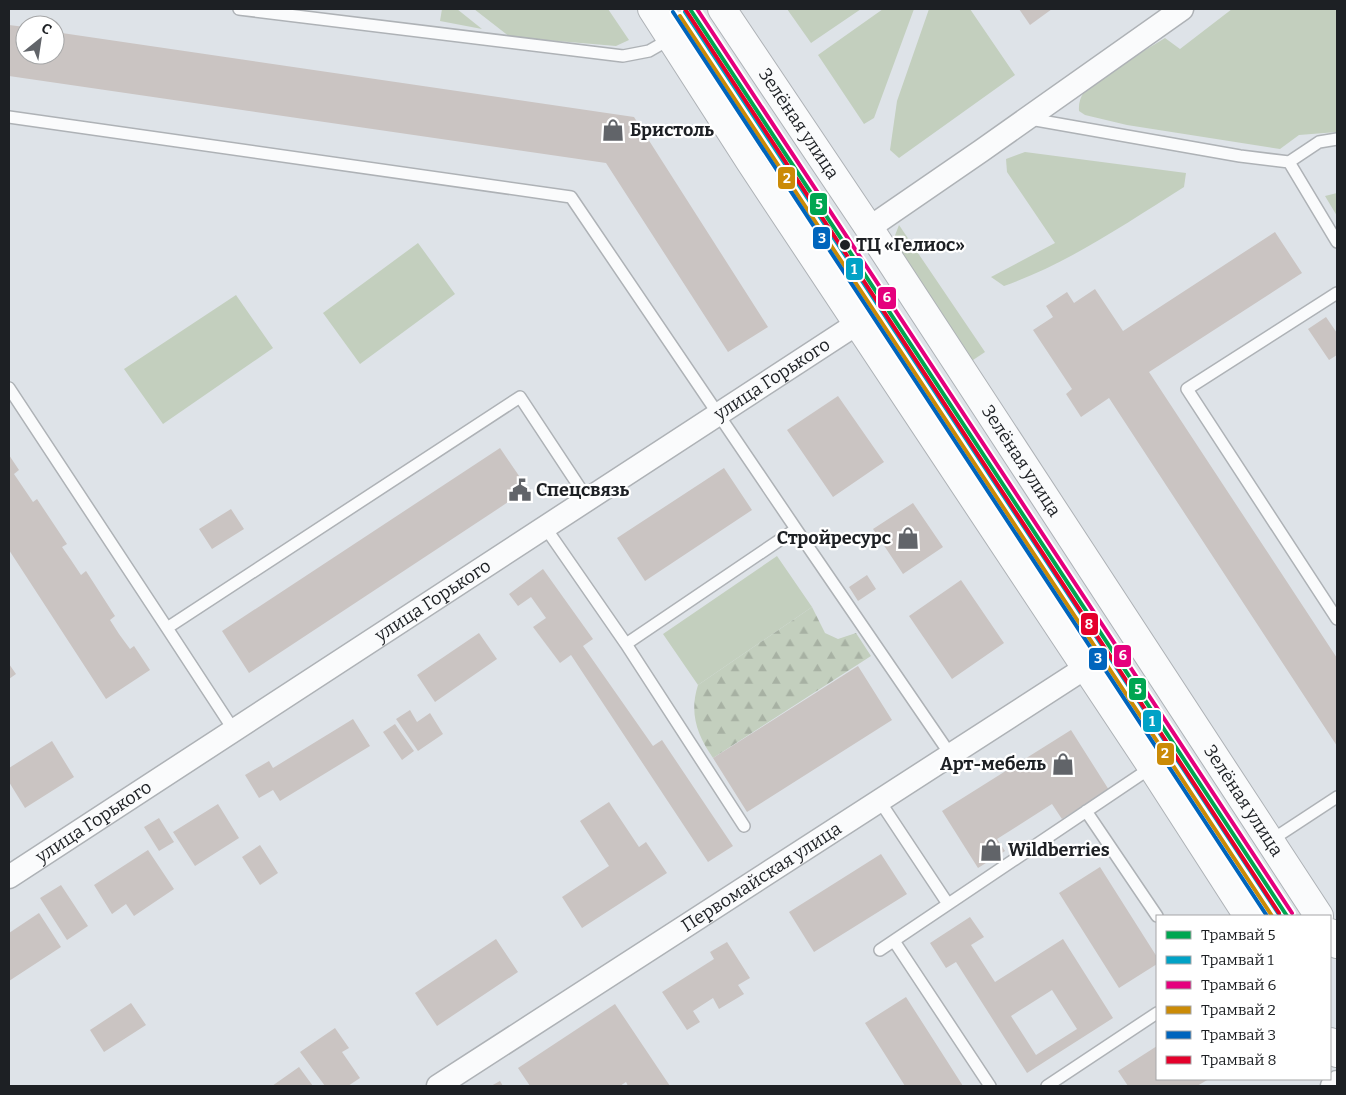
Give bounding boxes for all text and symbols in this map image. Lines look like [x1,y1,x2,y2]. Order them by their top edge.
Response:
north arrow [15,15,65,65]
text: С [38,20,54,39]
street label: Зелёная улица [754,64,844,183]
shop icon: Бристоль [600,117,626,143]
place label: Бристоль [630,119,714,141]
line badge: 2 [777,166,796,190]
text: 2 [783,170,791,187]
line badge: 5 [809,192,828,216]
text: 5 [815,196,823,213]
line badge: 3 [812,226,831,250]
text: 3 [818,230,826,247]
place label: ТЦ «Гелиос» [856,234,965,256]
marker: ТЦ «Гелиос» [838,238,852,252]
line badge: 1 [845,257,864,281]
text: 1 [851,261,857,278]
line badge: 6 [877,286,897,310]
text: 6 [883,289,891,306]
street label: улица Горького [709,333,834,426]
street label: Зелёная улица [977,401,1066,521]
public building icon: Спецсвязь [507,477,533,503]
place label: Спецсвязь [536,479,630,501]
shop icon: Стройресурс [895,525,921,551]
place label: Стройресурс [777,527,891,549]
street label: улица Горького [370,555,495,647]
line badge: 8 [1080,612,1099,636]
text: 8 [1085,616,1093,633]
line badge: 6 [1113,644,1132,668]
line badge: 3 [1088,647,1108,671]
text: 6 [1119,647,1127,664]
text: 3 [1094,650,1102,667]
line badge: 5 [1128,677,1147,701]
text: 5 [1134,681,1142,698]
line badge: 1 [1142,709,1162,733]
text: 1 [1149,713,1155,730]
street label: Зелёная улица [1199,741,1288,861]
line badge: 2 [1156,742,1175,766]
text: 2 [1161,745,1169,762]
shop icon: Арт-мебель [1050,751,1076,777]
place label: Арт-мебель [940,753,1046,775]
street label: улица Горького [31,776,156,868]
street label: Первомайская улица [677,817,846,937]
shop icon: Wildberries [978,837,1004,863]
place label: Wildberries [1008,839,1110,861]
legend [1156,915,1331,1080]
text: Трамвай 5 [1201,926,1276,944]
text: Трамвай 1 [1201,951,1274,969]
text: Трамвай 6 [1201,976,1276,994]
text: Трамвай 2 [1201,1001,1276,1019]
text: Трамвай 3 [1201,1026,1276,1044]
text: Трамвай 8 [1201,1051,1277,1069]

